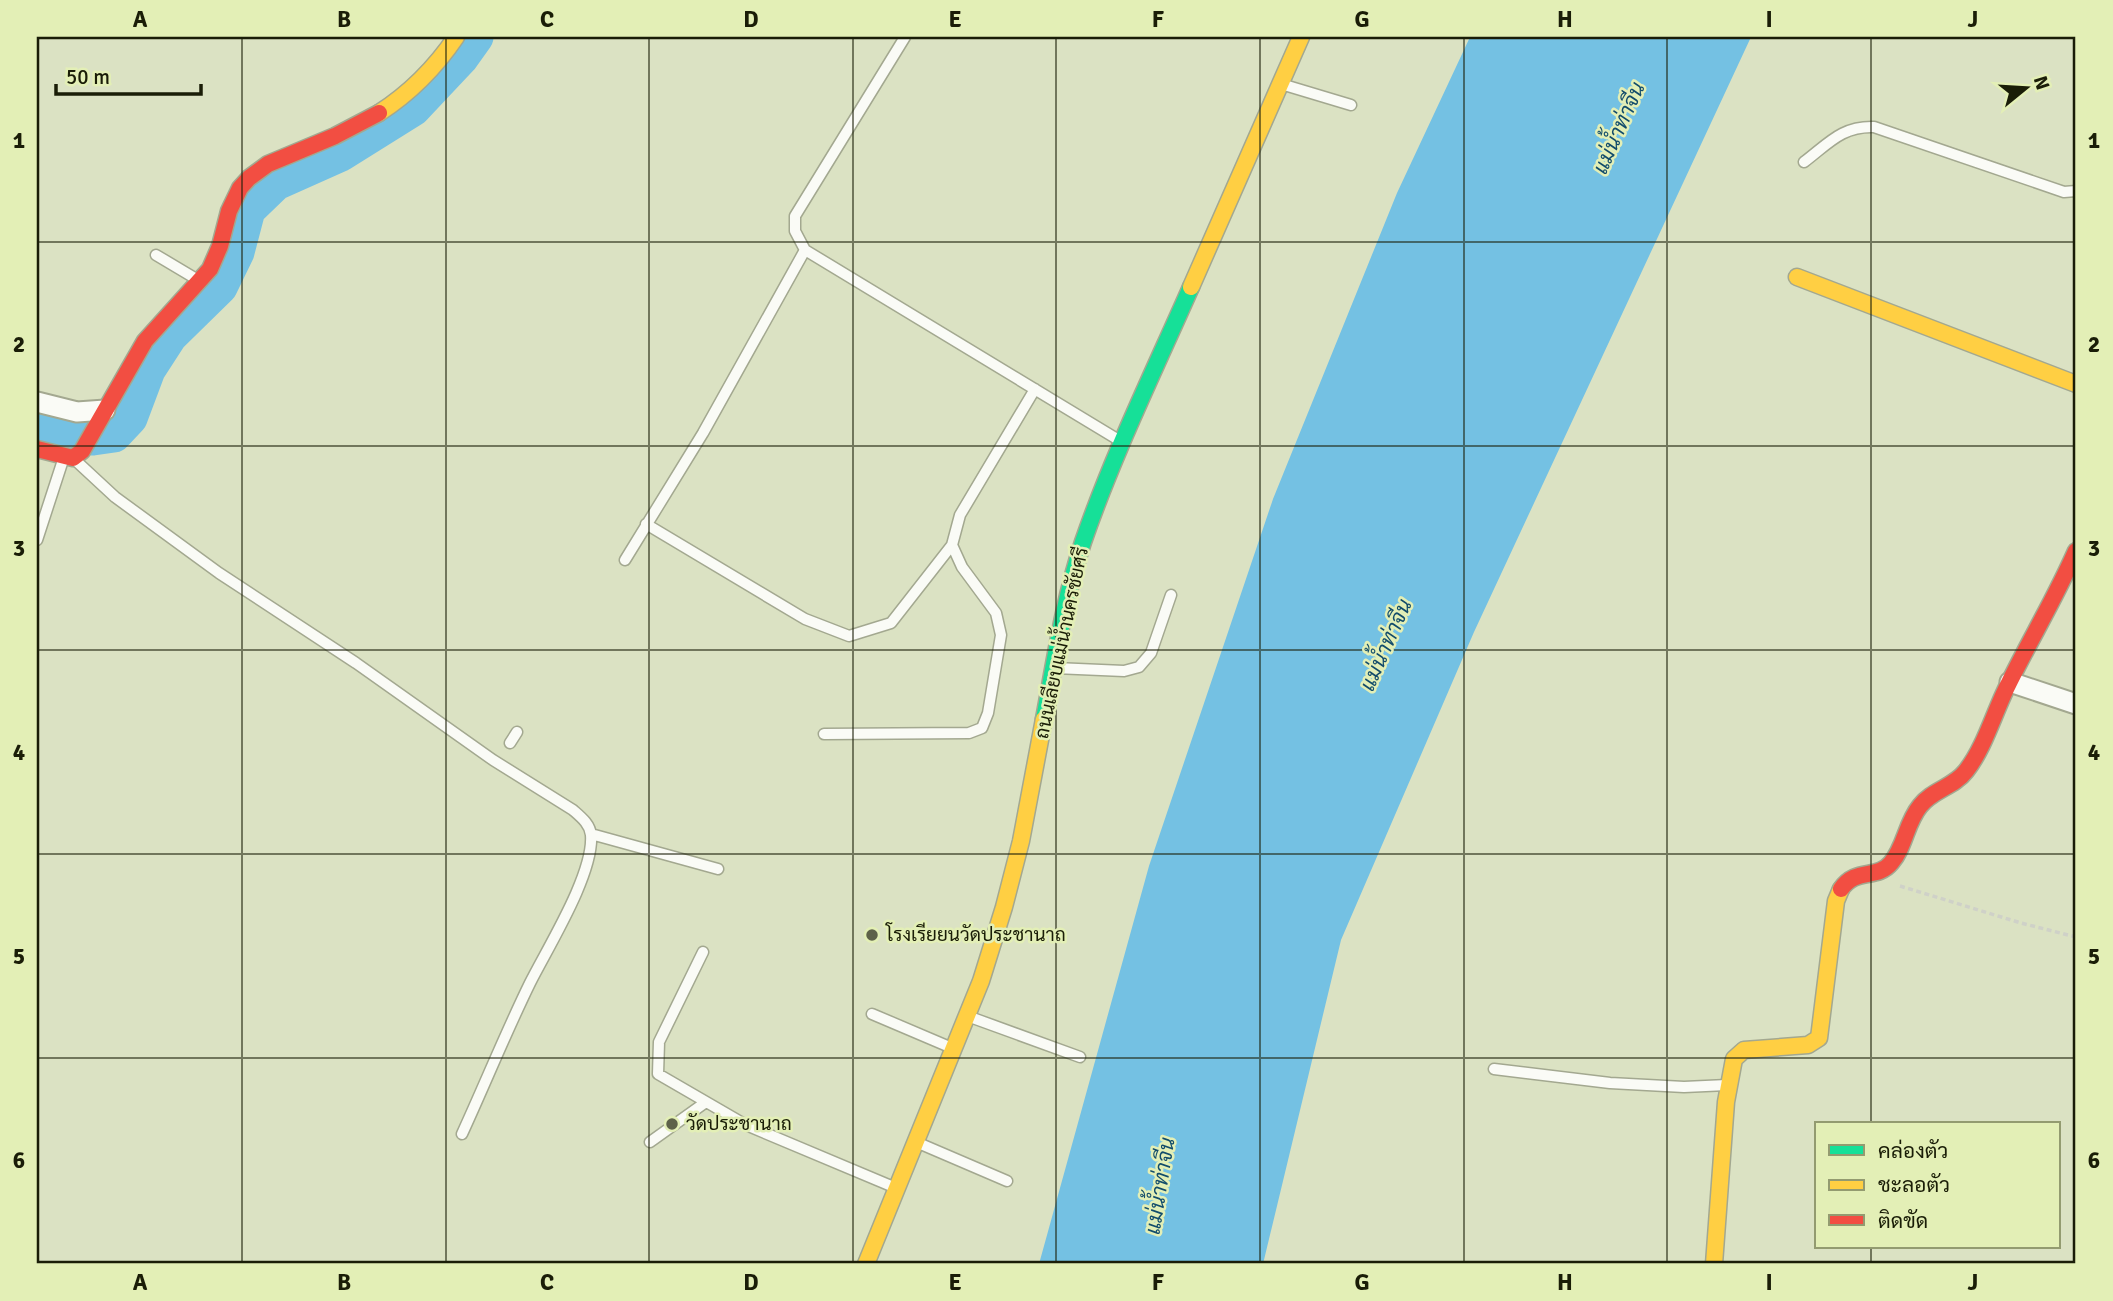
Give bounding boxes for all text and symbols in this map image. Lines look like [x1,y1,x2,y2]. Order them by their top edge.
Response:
text: A [133,5,148,34]
text: B [337,5,351,34]
text: C [540,5,554,34]
text: D [743,5,759,34]
text: E [948,5,962,34]
text: F [1152,5,1164,34]
text: G [1354,5,1370,34]
text: H [1557,5,1573,34]
text: I [1765,5,1773,34]
text: J [1968,5,1978,34]
scale bar [56,52,201,96]
north arrow [1990,52,2060,122]
text: 50 m [66,64,110,90]
text: N [2028,73,2055,93]
water label: แม่น้ำท่าจีน [1583,76,1651,178]
text: 1 [13,126,25,155]
text: 1 [2088,126,2100,155]
text: 2 [13,330,25,359]
text: 2 [2088,330,2100,359]
text: 3 [13,534,25,563]
text: 3 [2088,534,2100,563]
street label: ถนนเลียบแม่น้ำนครชัยศรี [1026,544,1094,741]
water label: แม่น้ำท่าจีน [1350,593,1418,695]
text: 4 [13,738,25,767]
text: 4 [2088,738,2100,767]
place label: โรงเรียยนวัดประชานาถ [885,922,1066,947]
marker: โรงเรียยนวัดประชานาถ [864,927,880,943]
text: 5 [13,942,25,971]
text: 5 [2088,942,2100,971]
place label: วัดประชานาถ [686,1112,792,1136]
marker: วัดประชานาถ [664,1116,680,1132]
legend [1815,1122,2060,1248]
water label: แม่น้ำท่าจีน [1135,1134,1181,1236]
text: คล่องตัว [1878,1138,1948,1164]
text: 6 [13,1146,25,1175]
text: 6 [2088,1146,2100,1175]
text: ชะลอตัว [1878,1172,1950,1198]
text: ติดขัด [1878,1208,1928,1234]
text: A [133,1268,148,1297]
text: B [337,1268,351,1297]
text: C [540,1268,554,1297]
text: D [743,1268,759,1297]
text: E [948,1268,962,1297]
text: F [1152,1268,1164,1297]
text: G [1354,1268,1370,1297]
text: H [1557,1268,1573,1297]
text: I [1765,1268,1773,1297]
text: J [1968,1268,1978,1297]

